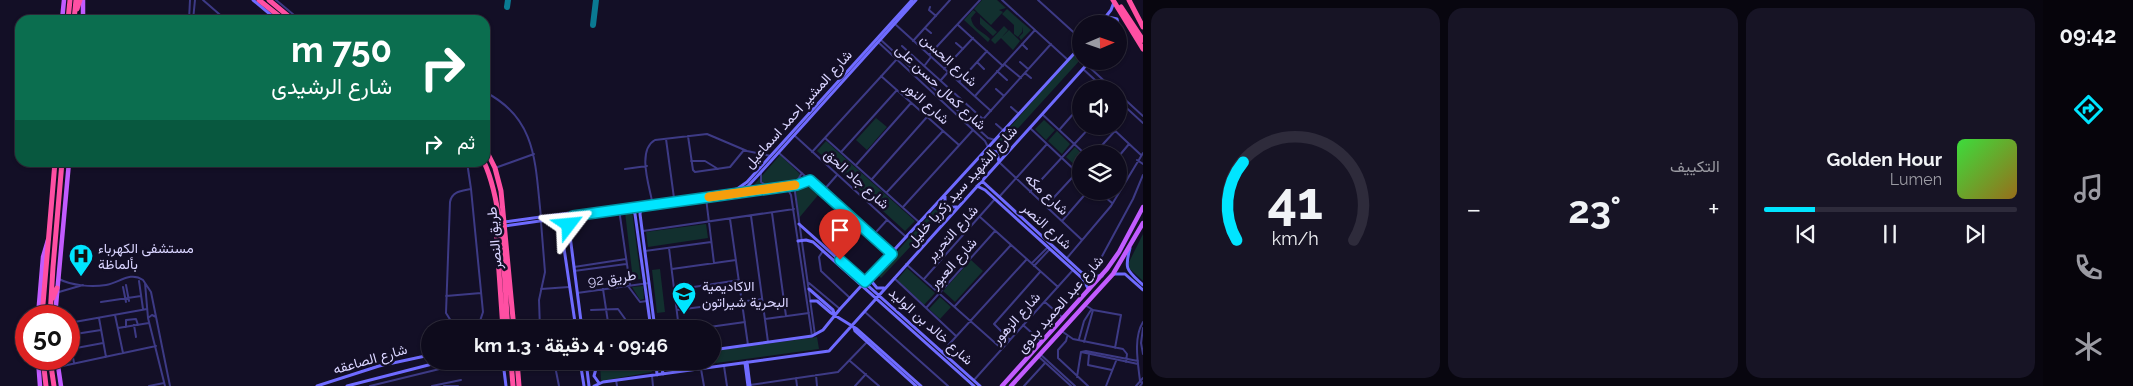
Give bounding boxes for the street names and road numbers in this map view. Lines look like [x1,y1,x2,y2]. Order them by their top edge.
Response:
street label: شارع الحسن [915,30,981,92]
street label: شارع كمال حسن على [890,41,990,135]
street label: شارع المشير احمد اسماعيل [741,47,857,173]
street label: شارع النور [899,78,953,129]
street label: شارع الشهيد سيد زكريا خليل [904,122,1023,252]
street label: شارع جاد الحق [819,146,893,214]
street label: شارع مكه [1020,170,1072,220]
street label: شارع النصر [1016,199,1075,255]
street label: شارع التحرير [922,202,983,267]
street label: طريق النصر [483,206,506,271]
street label: شارع العبور [925,234,982,294]
street label: شارع عبد الحميد بدوى [1013,252,1109,358]
street label: طريق 92 [587,267,637,290]
street label: شارع خالد بن الوليد [884,284,976,370]
street label: شارع الزهور [988,289,1046,350]
street label: شارع الصاعقه [331,341,410,380]

